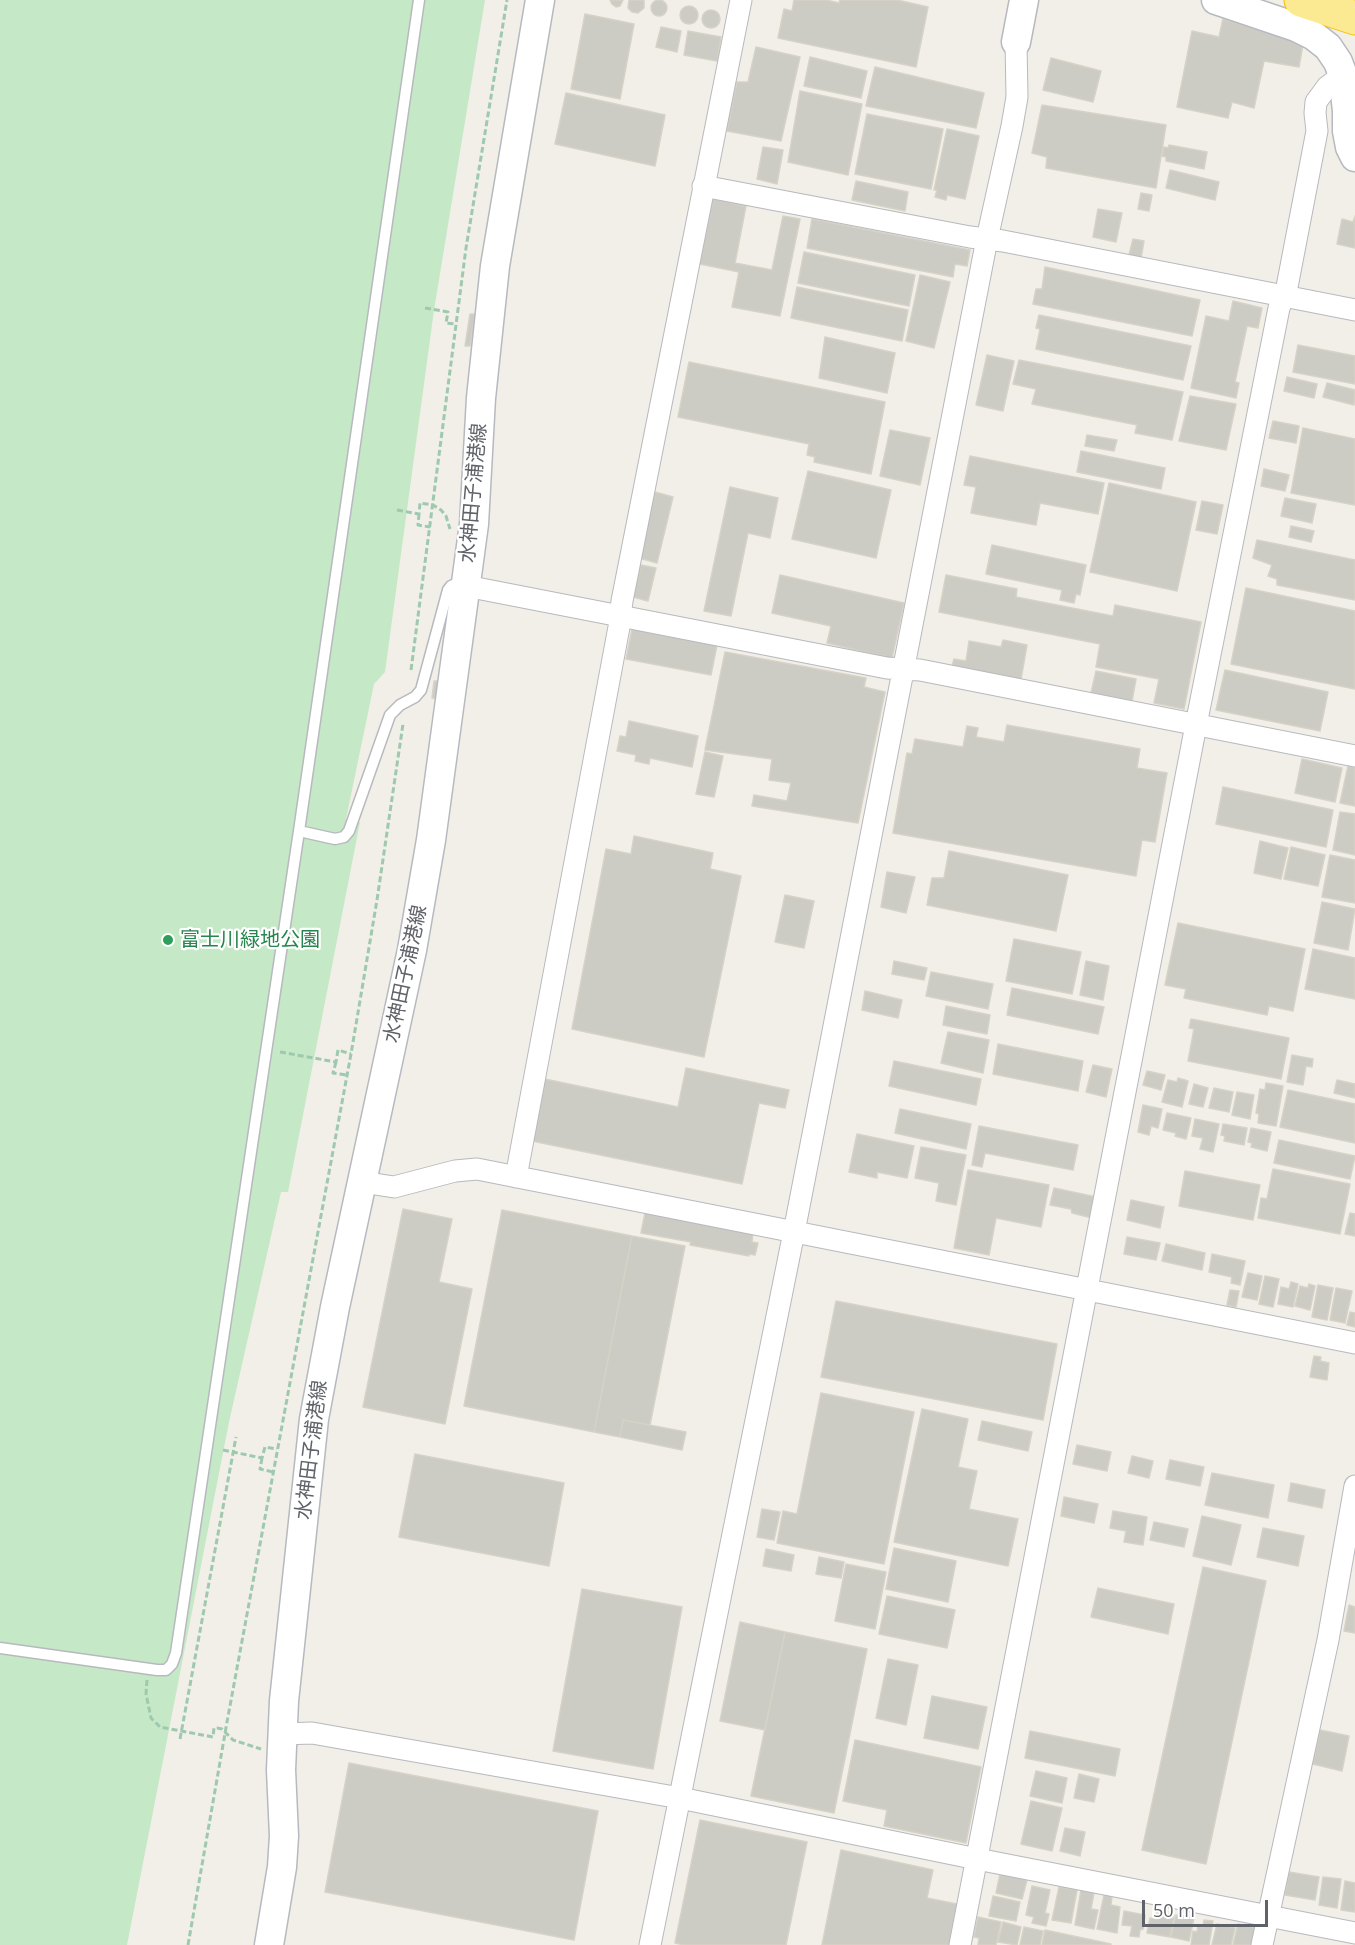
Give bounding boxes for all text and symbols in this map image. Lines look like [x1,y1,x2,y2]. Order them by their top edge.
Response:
street label: 水神田子浦港線 [456,422,492,564]
street label: 水神田子浦港線 [380,903,432,1045]
place label: 富士川緑地公園 [180,928,320,952]
marker: 富士川緑地公園 [161,933,175,947]
street label: 水神田子浦港線 [292,1379,332,1521]
scale bar [1145,1888,1271,1926]
text: 50 m [1153,1898,1195,1922]

